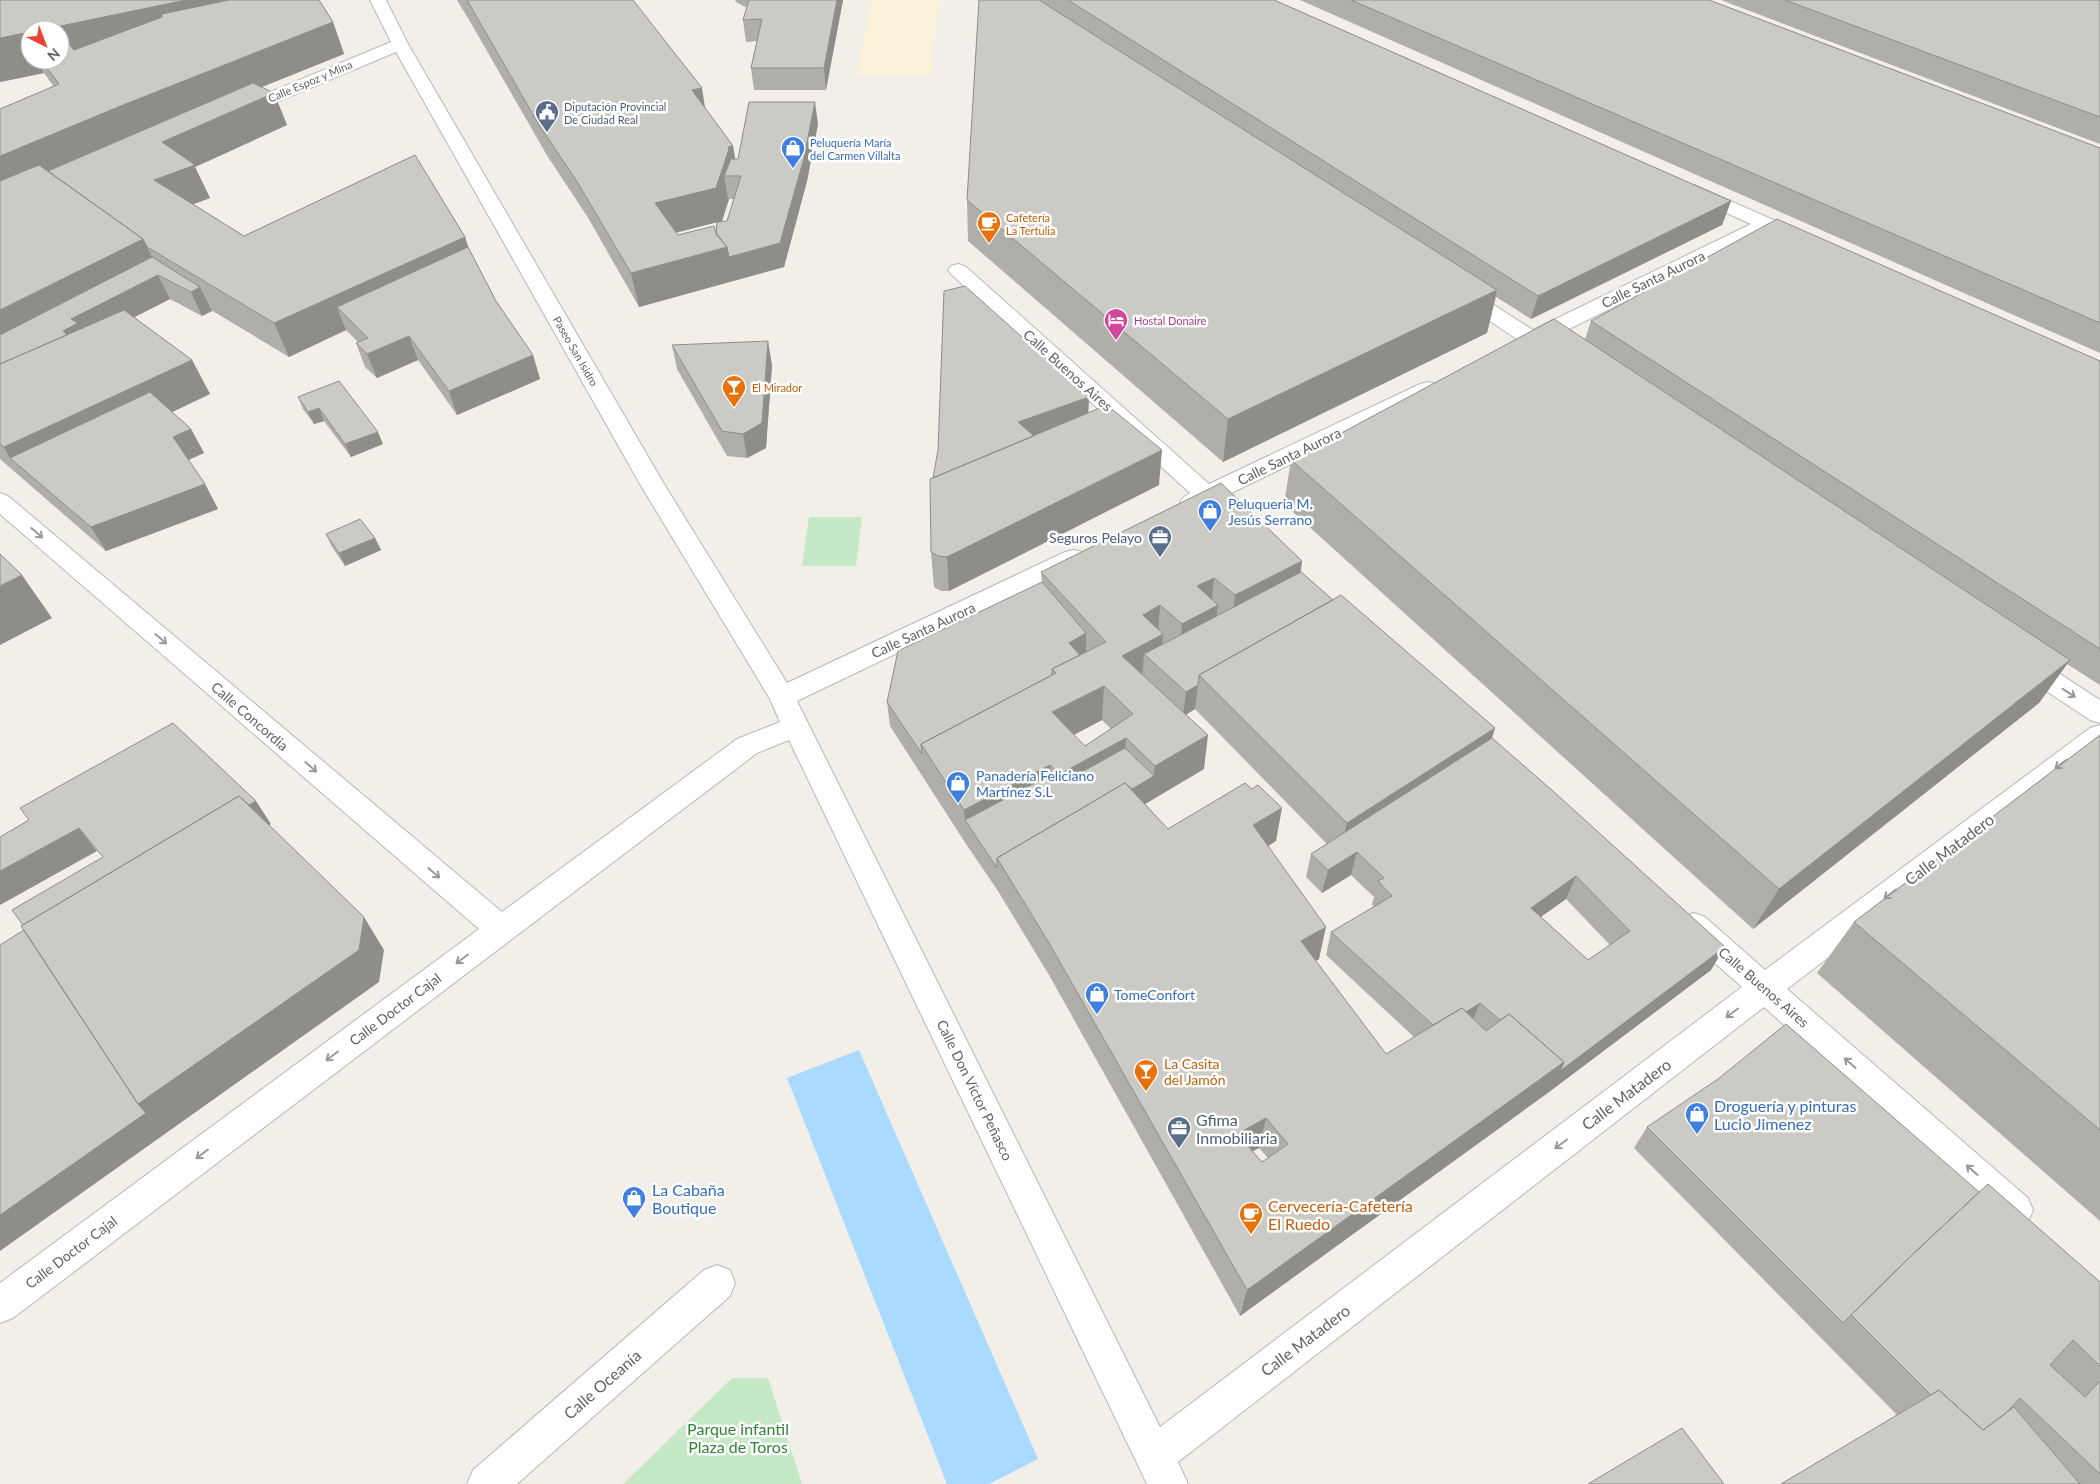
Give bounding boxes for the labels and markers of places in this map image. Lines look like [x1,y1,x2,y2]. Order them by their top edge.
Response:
public building icon: Diputación Provincial De Ciudad Real [534,99,560,133]
place label: Diputación Provincial De Ciudad Real [564,100,666,126]
shop icon: Peluquería María del Carmen Villalta [780,135,806,169]
place label: Peluquería María del Carmen Villalta [810,136,900,162]
cafe icon: Cafetería La Tertulia [976,210,1002,244]
place label: Cafetería La Tertulia [1006,211,1055,237]
hotel icon: Hostal Donaire [1103,307,1129,341]
place label: Hostal Donaire [1134,314,1207,327]
bar icon: El Mirador [721,374,747,408]
place label: El Mirador [752,381,802,394]
place label: Peluqueria M. Jesús Serrano [1228,495,1313,528]
shop icon: Peluqueria M. Jesús Serrano [1197,498,1223,532]
office icon: Seguros Pelayo [1147,524,1173,558]
place label: Seguros Pelayo [1049,529,1142,546]
place label: Panadería Feliciano Martínez S.L [976,767,1094,800]
shop icon: Panadería Feliciano Martínez S.L [945,770,971,804]
shop icon: TomeConfort [1084,981,1110,1015]
place label: TomeConfort [1114,986,1195,1003]
place label: La Casita del Jamón [1164,1055,1226,1088]
bar icon: La Casita del Jamón [1133,1058,1159,1092]
place label: Droguería y pinturas Lucio Jimenez [1714,1096,1856,1133]
shop icon: Droguería y pinturas Lucio Jimenez [1684,1101,1710,1135]
place label: Gfima Inmobiliaria [1196,1110,1278,1147]
office icon: Gfima Inmobiliaria [1166,1115,1192,1149]
place label: La Cabaña Boutique [652,1180,725,1217]
shop icon: La Cabaña Boutique [621,1185,647,1219]
place label: Cervecería-Cafetería El Ruedo [1268,1196,1413,1233]
cafe icon: Cervecería-Cafetería El Ruedo [1238,1201,1264,1235]

